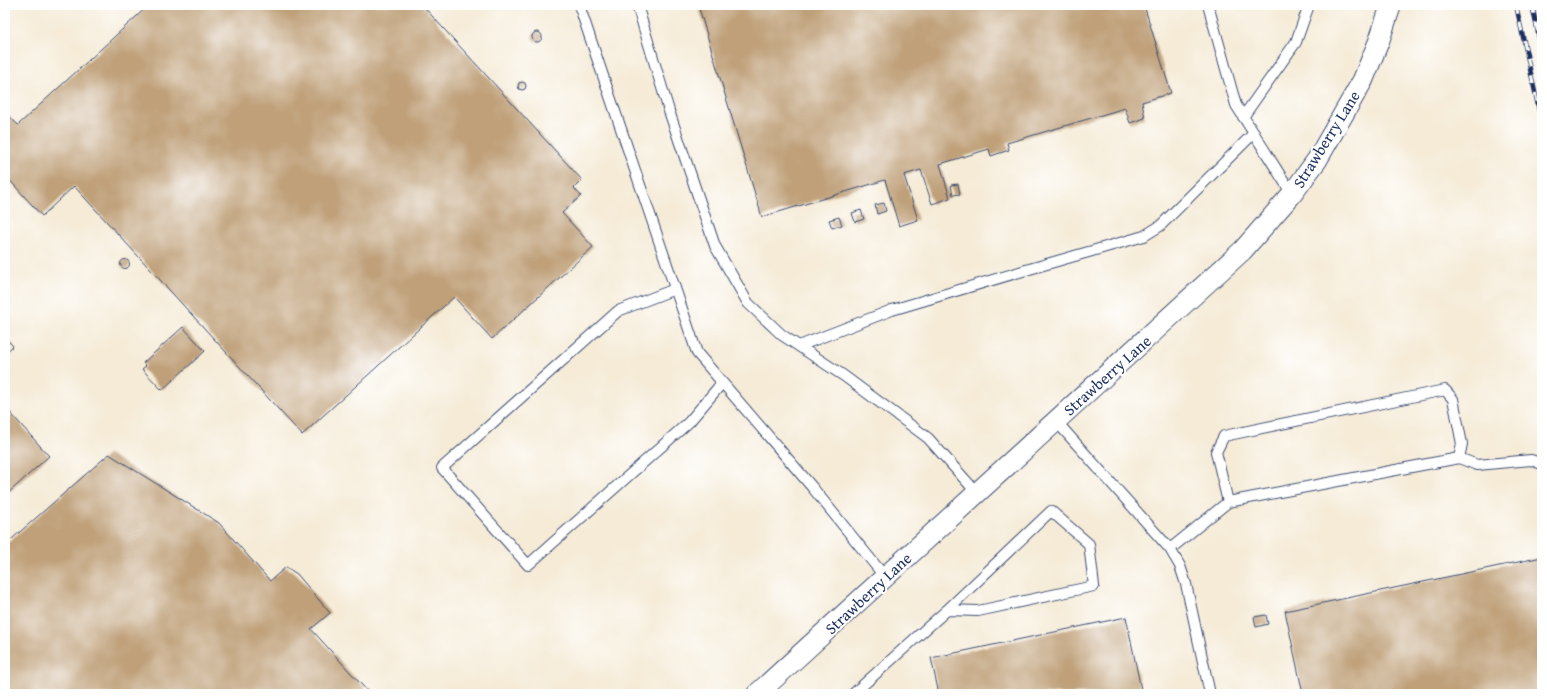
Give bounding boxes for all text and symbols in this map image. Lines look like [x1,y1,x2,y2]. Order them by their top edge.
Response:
street label: Strawberry Lane [1286,86,1366,192]
street label: Strawberry Lane [1058,329,1156,421]
street label: Strawberry Lane [819,546,917,640]

